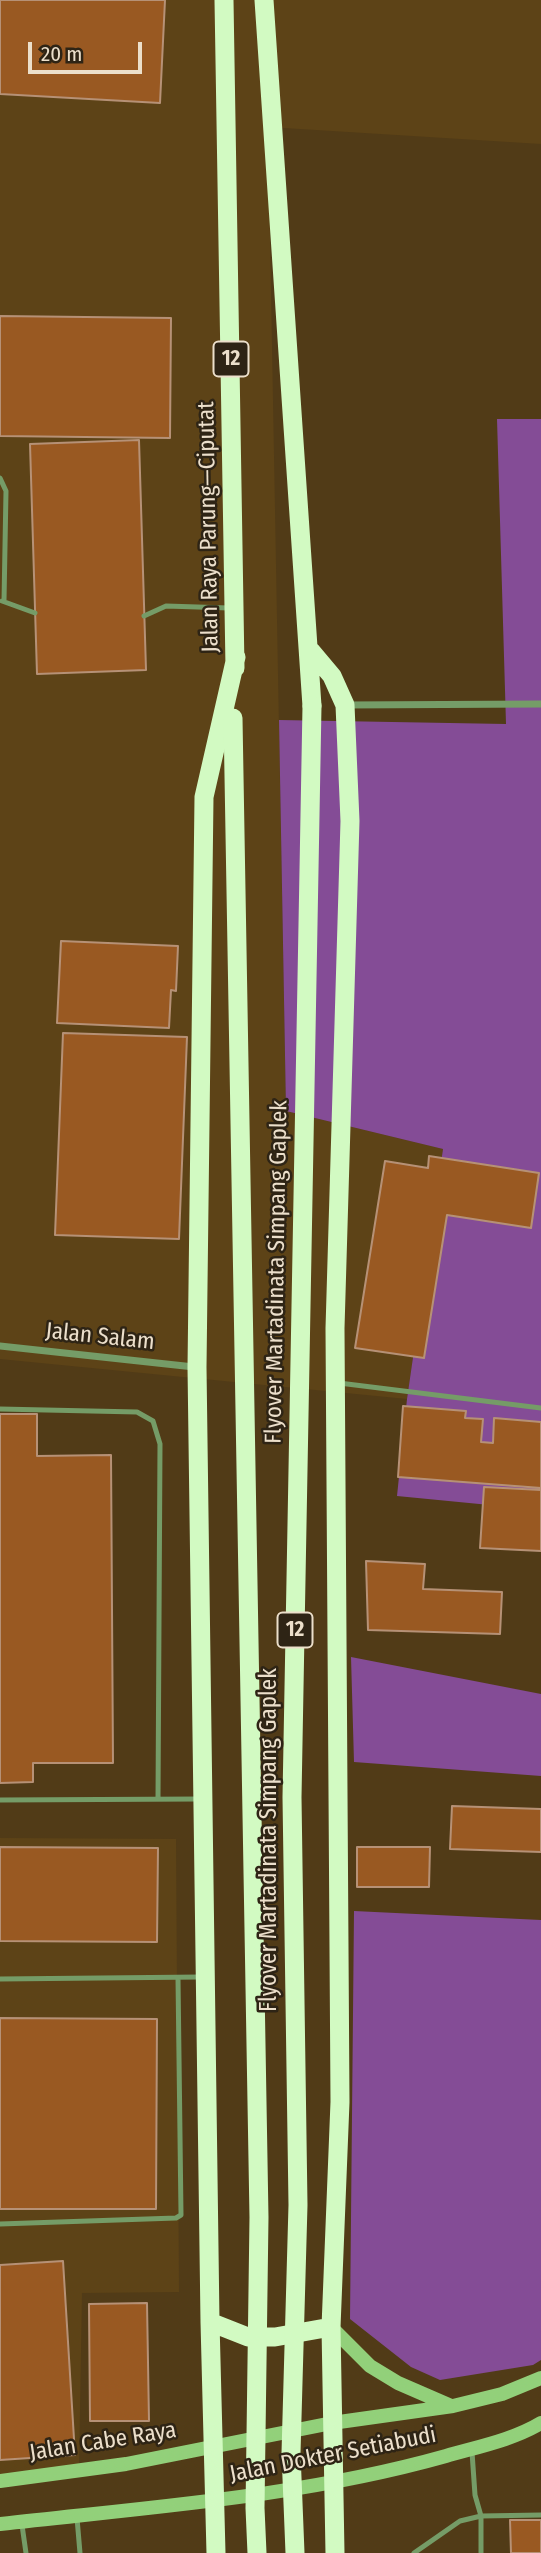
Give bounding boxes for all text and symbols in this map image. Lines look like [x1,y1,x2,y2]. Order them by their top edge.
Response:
scale bar [32,28,145,72]
text: 20 m [41,41,82,67]
road number: 12 [214,342,248,376]
street label: Jalan Raya Parung—Ciputat [193,401,225,653]
street label: Flyover Martadinata Simpang Gaplek [260,1100,294,1444]
street label: Jalan Salam [44,1318,156,1356]
road number: 12 [278,1612,312,1648]
street label: Flyover Martadinata Simpang Gaplek [256,1668,284,2012]
street label: Jalan Cabe Raya [28,2417,178,2467]
street label: Jalan Dokter Setiabudi [227,2421,439,2489]

